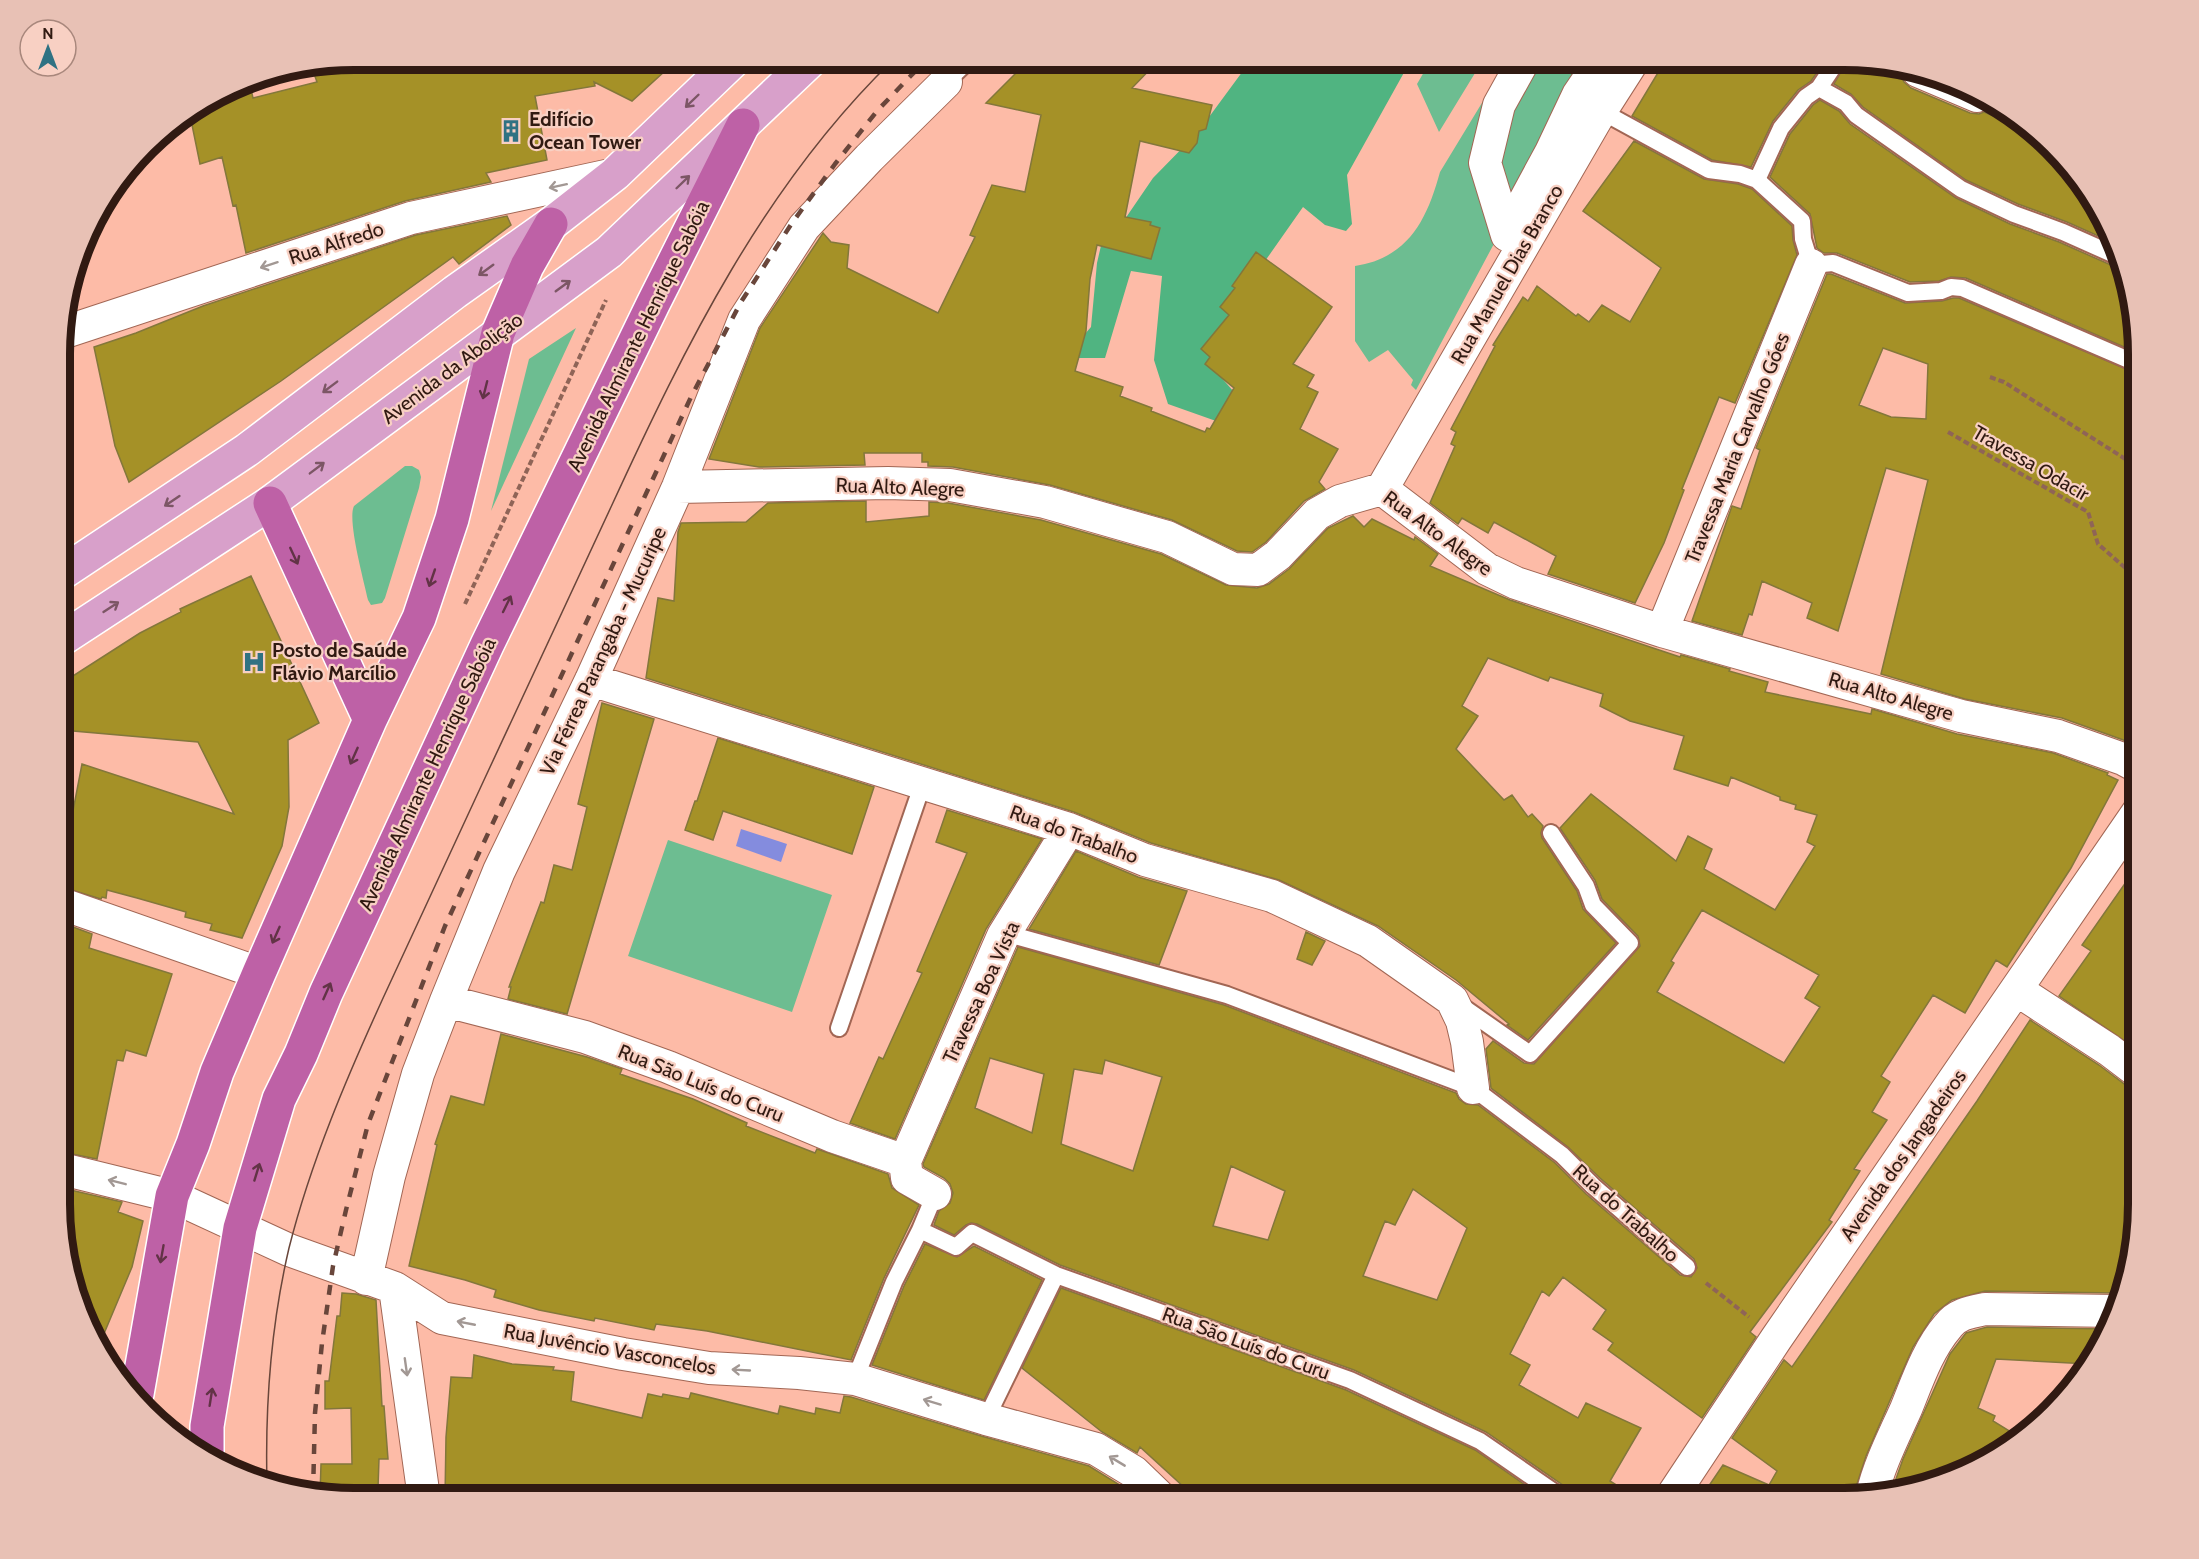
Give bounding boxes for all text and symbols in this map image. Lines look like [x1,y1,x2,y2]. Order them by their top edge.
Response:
north arrow [18,18,78,78]
text: N [42,24,54,43]
one-way arrow [684,93,699,108]
place label: Edifício Ocean Tower [529,107,642,154]
building icon: Edifício Ocean Tower [498,118,524,144]
one-way arrow [675,175,690,189]
street label: Rua Manuel Dias Branco [1446,180,1568,368]
one-way arrow [549,181,568,192]
street label: Avenida Almirante Henrique Sabóia [562,196,714,475]
street label: Rua Alfredo [286,216,386,270]
one-way arrow [260,260,279,271]
one-way arrow [478,264,494,276]
one-way arrow [554,280,570,293]
street label: Avenida da Abolição [377,307,527,429]
street label: Travessa Maria Carvalho Góes [1680,329,1794,567]
one-way arrow [478,380,490,399]
one-way arrow [322,381,338,394]
street label: Travessa Odacir [1968,420,2094,506]
one-way arrow [309,462,325,474]
street label: Rua Alto Alegre [835,473,965,501]
street label: Rua Alto Alegre [1379,485,1497,581]
one-way arrow [163,494,180,507]
street label: Via Férrea Parangaba - Mucuripe [535,523,671,779]
one-way arrow [289,547,301,565]
one-way arrow [426,568,437,587]
one-way arrow [502,596,513,614]
one-way arrow [103,601,119,613]
street label: Avenida Almirante Henrique Sabóia [353,633,501,914]
place label: Posto de Saúde Flávio Marcílio [272,638,407,685]
hospital icon: Posto de Saúde Flávio Marcílio [241,649,267,675]
street label: Rua Alto Alegre [1826,667,1956,725]
one-way arrow [348,746,359,765]
street label: Rua do Trabalho [1006,800,1142,868]
street label: Travessa Boa Vista [938,917,1025,1067]
one-way arrow [269,925,281,943]
one-way arrow [322,982,333,1000]
street label: Rua São Luís do Curu [615,1039,787,1127]
street label: Avenida dos Jangadeiros [1835,1065,1971,1245]
street label: Rua do Trabalho [1568,1159,1684,1267]
one-way arrow [252,1163,263,1182]
one-way arrow [108,1175,127,1187]
one-way arrow [156,1243,167,1263]
street label: Rua São Luís do Curu [1159,1302,1333,1384]
one-way arrow [457,1317,476,1328]
street label: Rua Juvêncio Vasconcelos [502,1319,718,1379]
one-way arrow [401,1356,412,1376]
one-way arrow [731,1364,751,1375]
one-way arrow [206,1388,217,1408]
one-way arrow [923,1396,942,1407]
one-way arrow [1109,1455,1126,1467]

